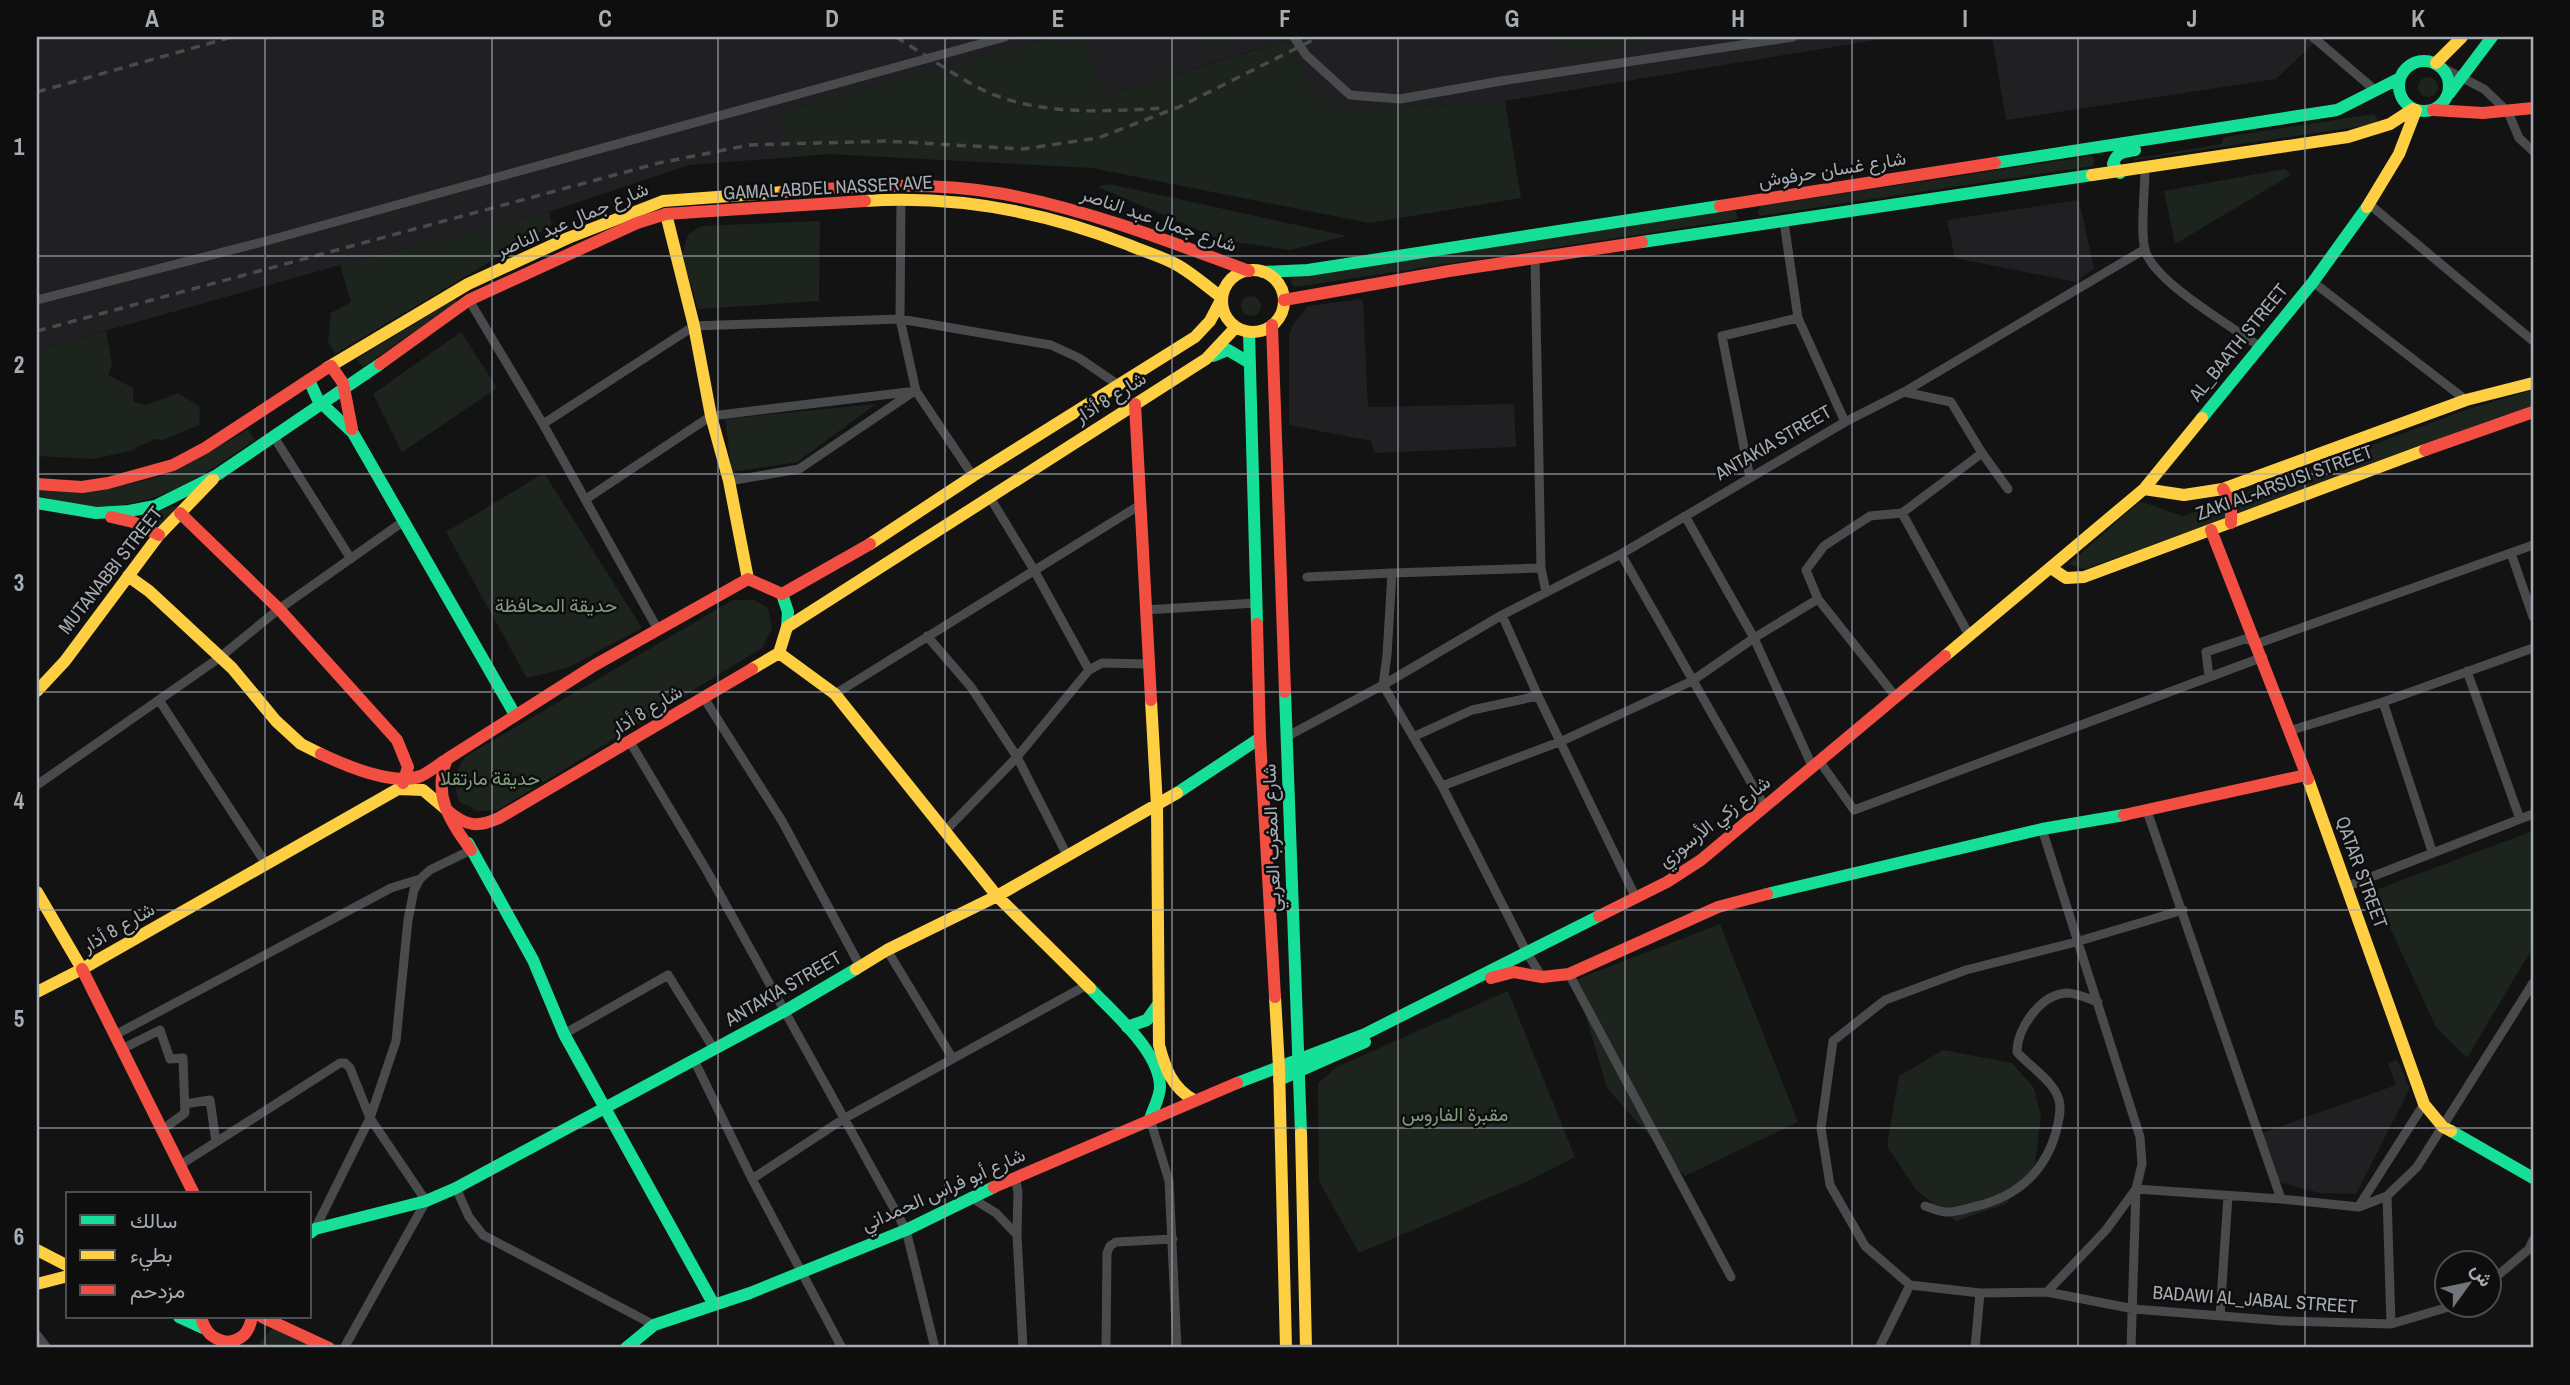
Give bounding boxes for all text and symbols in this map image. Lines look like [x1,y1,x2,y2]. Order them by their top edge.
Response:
text: A [145,3,159,34]
text: B [371,3,385,34]
text: C [598,3,612,34]
text: D [825,3,839,34]
text: E [1052,3,1064,34]
text: F [1279,3,1291,34]
text: G [1505,3,1519,34]
text: H [1731,3,1745,34]
text: I [1962,3,1968,34]
text: J [2187,3,2197,34]
text: K [2411,3,2425,34]
text: 1 [14,131,25,162]
street label: شارع غسان حرفوش [1756,145,1908,193]
street label: GAMAL ABDEL NASSER AVE [723,169,933,205]
street label: شارع جمال عبد الناصر [491,175,652,263]
street label: شارع جمال عبد الناصر [1077,180,1240,258]
street label: AL_BAATH STREET [2182,277,2294,407]
text: 2 [14,349,24,380]
street label: شارع 8 أذار [1068,365,1151,430]
street label: ANTAKIA STREET [1709,398,1836,486]
street label: ZAKI AL-ARSUSI STREET [2192,438,2376,526]
street label: MUTANABBI STREET [52,500,168,639]
text: 3 [14,567,24,598]
park label: حديقة المحافظة [495,592,617,618]
street label: شارع 8 أذار [604,678,687,742]
street label: شارع المغرب العربي [1255,763,1290,913]
park label: حديقة مارتقلا [440,765,540,791]
street label: شارع زكي الأرسوزي [1652,769,1777,875]
text: 4 [14,785,25,816]
street label: QATAR STREET [2330,812,2394,932]
street label: شارع 8 أذار [76,896,159,959]
street label: ANTAKIA STREET [719,944,846,1032]
text: 5 [14,1003,24,1034]
park label: مقبرة الفاروس [1402,1101,1508,1127]
street label: شارع أبو فراس الحمداني [857,1141,1030,1240]
legend [66,1192,312,1318]
text: سالك [130,1206,177,1235]
text: 6 [14,1221,24,1252]
text: بطيء [130,1240,173,1272]
north arrow [2434,1248,2504,1318]
text: ش [2465,1258,2499,1292]
text: مزدحم [130,1276,185,1305]
street label: BADAWI AL_JABAL STREET [2152,1279,2359,1319]

